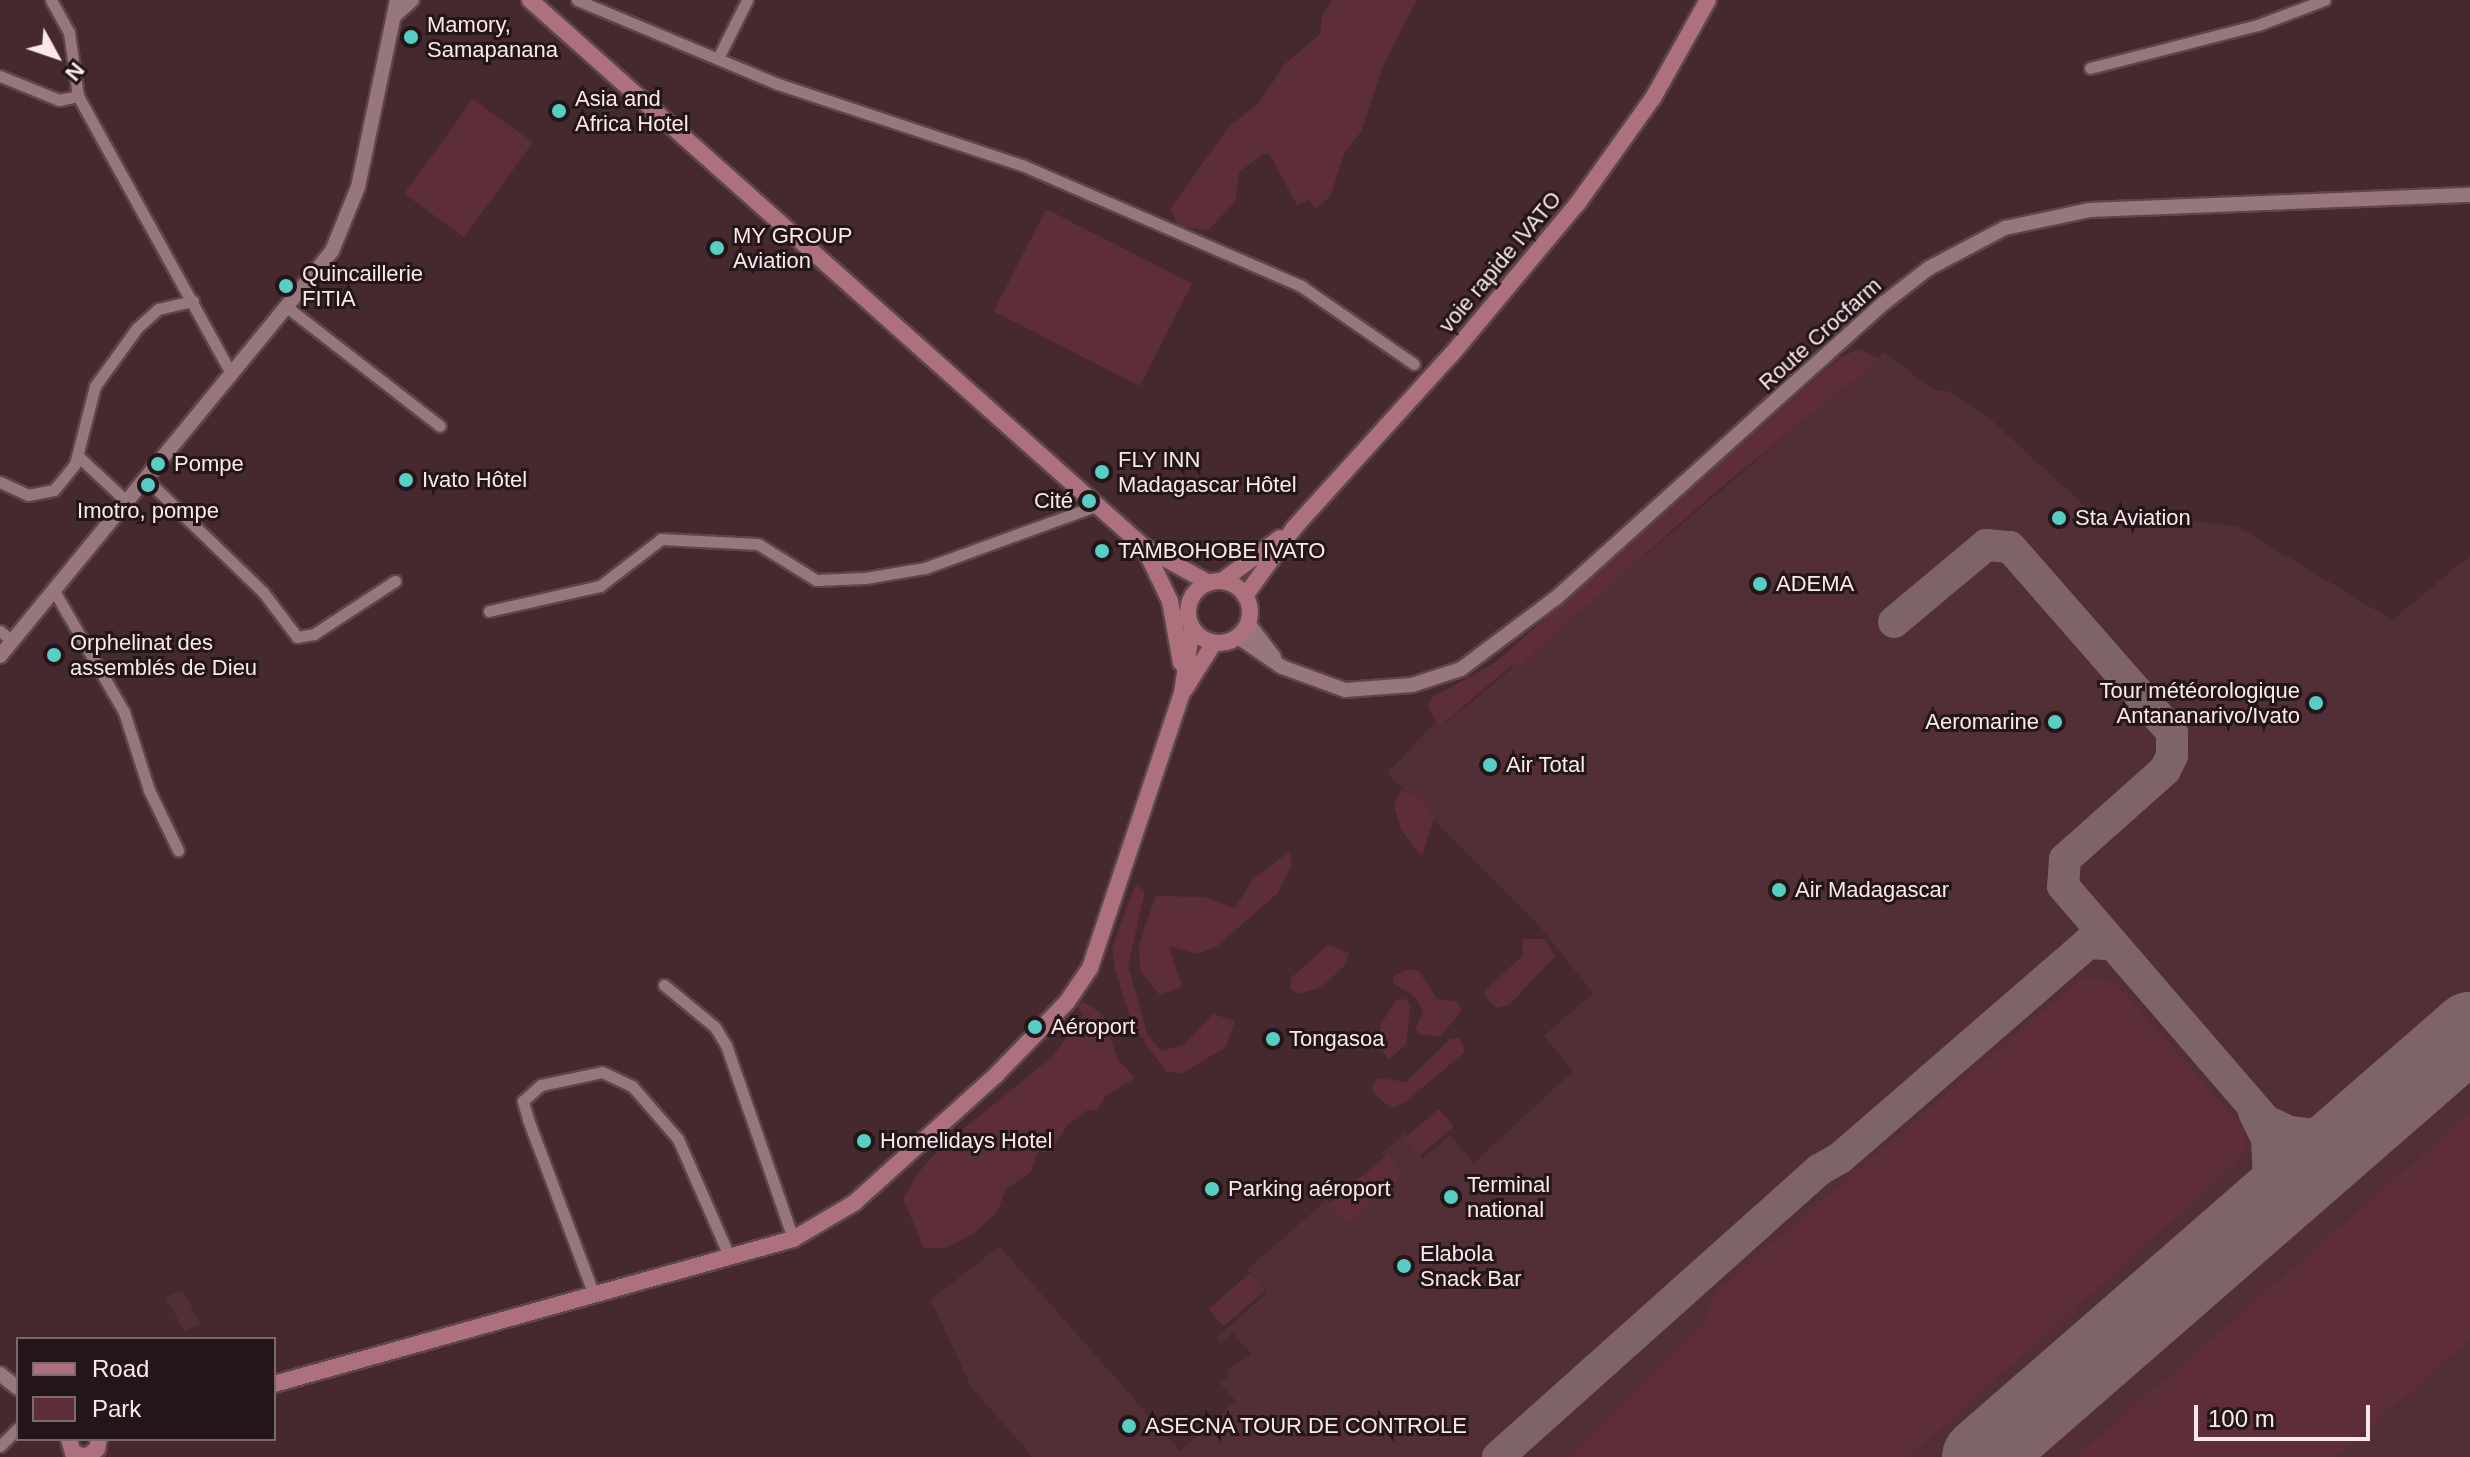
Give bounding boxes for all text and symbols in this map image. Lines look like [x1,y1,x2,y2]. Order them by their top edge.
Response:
place label: Mamory, Samapanana [427,11,558,62]
north arrow [16,16,96,96]
marker: Mamory, Samapanana [402,28,420,46]
text: N [60,58,89,86]
place label: Asia and Africa Hotel [575,85,689,136]
marker: Asia and Africa Hotel [550,102,568,120]
street label: voie rapide IVATO [1433,186,1567,338]
place label: MY GROUP Aviation [733,222,853,274]
marker: MY GROUP Aviation [708,239,726,257]
place label: Quincaillerie FITIA [302,260,423,312]
street label: Route Crocfarm [1753,272,1887,396]
marker: Quincaillerie FITIA [277,277,295,295]
place label: FLY INN Madagascar Hôtel [1118,446,1297,498]
place label: Pompe [174,451,244,477]
marker: Pompe [149,455,167,473]
marker: FLY INN Madagascar Hôtel [1093,463,1111,481]
place label: Ivato Hôtel [422,467,527,493]
marker: Ivato Hôtel [397,471,415,489]
marker: Imotro, pompe [139,476,157,494]
place label: Cité [1034,488,1073,514]
marker: Cité [1080,492,1098,510]
place label: Imotro, pompe [77,498,219,524]
place label: Sta Aviation [2075,505,2192,531]
marker: Sta Aviation [2050,509,2068,527]
place label: TAMBOHOBE IVATO [1118,538,1325,564]
marker: TAMBOHOBE IVATO [1093,542,1111,560]
place label: ADEMA [1776,571,1854,597]
marker: ADEMA [1751,575,1769,593]
place label: Orphelinat des assemblés de Dieu [70,629,257,680]
marker: Orphelinat des assemblés de Dieu [45,646,63,664]
place label: Tour météorologique Antananarivo/Ivato [2099,677,2300,728]
marker: Tour météorologique Antananarivo/Ivato [2307,694,2325,712]
place label: Aeromarine [1925,709,2039,735]
marker: Aeromarine [2046,713,2064,731]
place label: Air Total [1506,752,1585,778]
marker: Air Total [1481,756,1499,774]
place label: Air Madagascar [1795,877,1949,903]
marker: Air Madagascar [1770,881,1788,899]
place label: Aéroport [1051,1014,1135,1040]
marker: Aéroport [1026,1018,1044,1036]
place label: Tongasoa [1289,1026,1384,1052]
marker: Tongasoa [1264,1030,1282,1048]
place label: Homelidays Hotel [880,1128,1052,1154]
marker: Homelidays Hotel [855,1132,873,1150]
place label: Terminal national [1467,1171,1550,1222]
place label: Parking aéroport [1228,1176,1391,1202]
marker: Parking aéroport [1203,1180,1221,1198]
marker: Terminal national [1442,1188,1460,1206]
place label: Elabola Snack Bar [1420,1240,1521,1292]
marker: Elabola Snack Bar [1395,1257,1413,1275]
legend [16,1337,276,1441]
text: Road [92,1355,149,1382]
scale bar [2198,1389,2374,1439]
text: Park [92,1395,141,1422]
text: 100 m [2208,1405,2275,1432]
place label: ASECNA TOUR DE CONTROLE [1145,1413,1469,1439]
marker: ASECNA TOUR DE CONTROLE [1120,1417,1138,1435]

